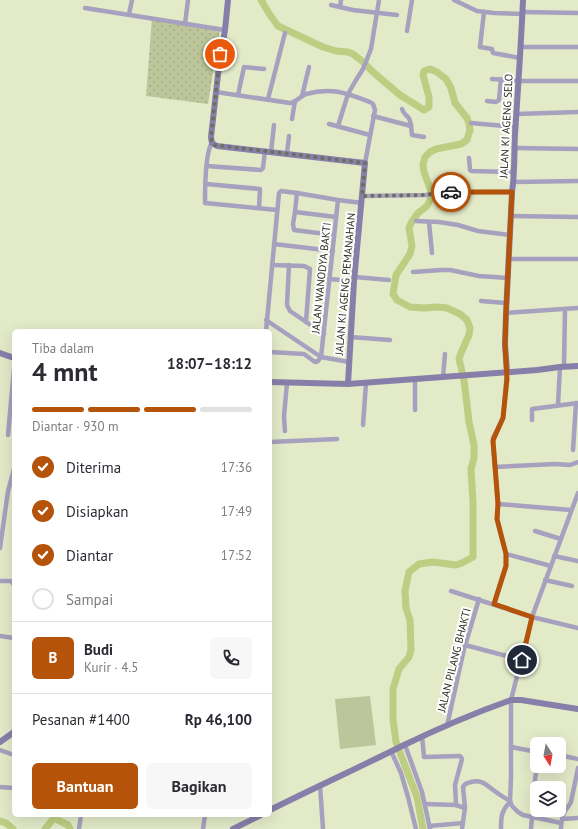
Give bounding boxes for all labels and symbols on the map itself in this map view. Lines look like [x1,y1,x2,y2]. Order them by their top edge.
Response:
pin [203,37,237,71]
street label: JALAN KI AGENG SELO [496,73,516,180]
courier [431,172,471,212]
street label: JALAN KI AGENG PEMANAHAN [332,212,358,357]
street label: JALAN WANODYA BAKTI [308,222,334,335]
street label: JALAN PILANG BHAKTI [434,607,474,714]
pin [505,643,539,677]
north arrow [530,737,566,773]

